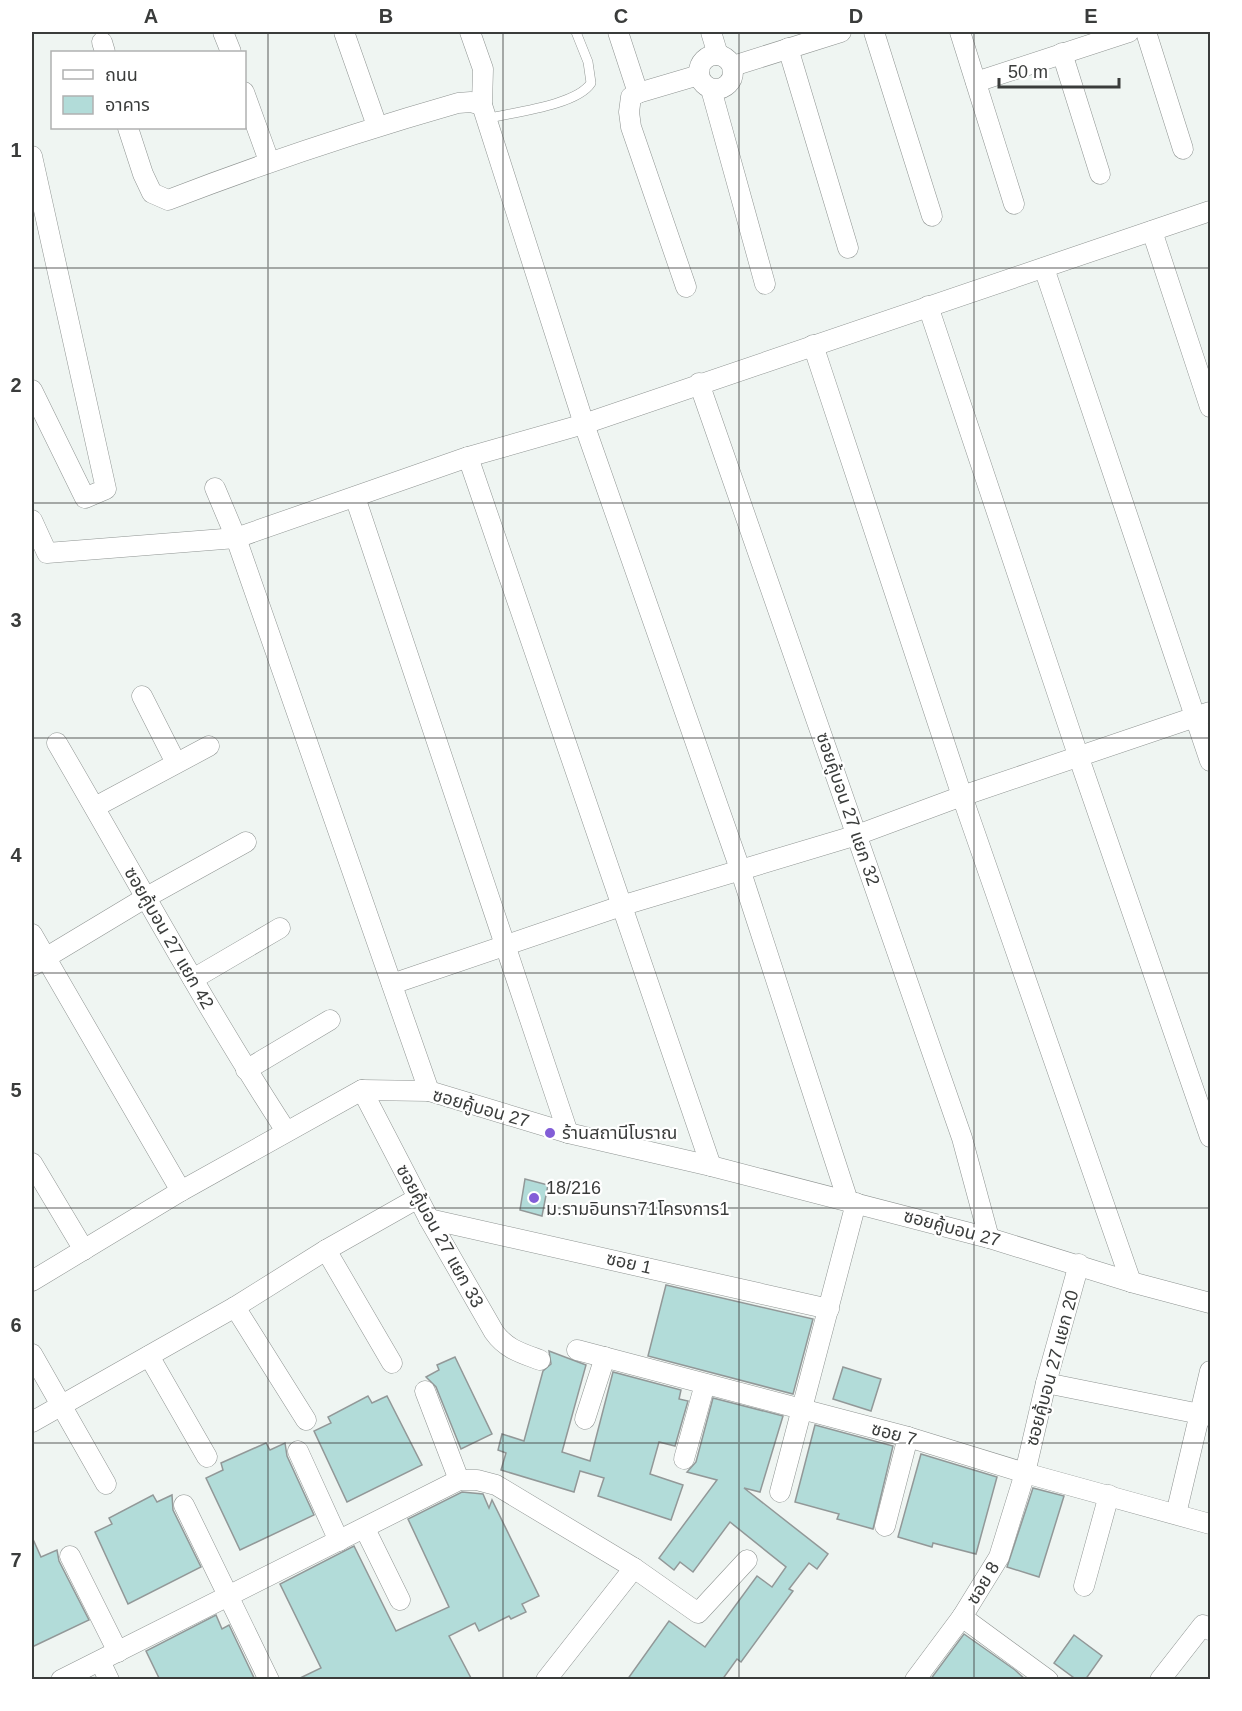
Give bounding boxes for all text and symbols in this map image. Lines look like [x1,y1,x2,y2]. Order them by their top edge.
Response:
text: A [144,5,158,27]
text: B [379,5,393,27]
text: C [614,5,628,27]
text: D [849,5,863,27]
text: E [1084,5,1098,27]
legend [51,51,246,129]
scale bar [999,51,1119,89]
text: 50 m [1008,62,1048,82]
text: ถนน [105,65,138,85]
text: อาคาร [105,95,150,115]
text: 1 [10,139,22,161]
text: 2 [10,374,22,396]
text: 3 [10,609,22,631]
street label: ซอยคู้บอน 27 แยก 32 [811,730,884,889]
text: 4 [10,844,22,866]
street label: ซอยคู้บอน 27 แยก 42 [118,863,218,1014]
text: 5 [10,1079,22,1101]
street label: ซอยคู้บอน 27 [430,1085,532,1133]
place label: ร้านสถานีโบราณ [562,1123,677,1143]
marker: ร้านสถานีโบราณ [543,1126,557,1140]
street label: ซอยคู้บอน 27 แยก 33 [391,1161,488,1312]
place label: 18/216 ม.รามอินทรา71โครงการ1 [546,1178,729,1219]
marker: 18/216 ม.รามอินทรา71โครงการ1 [527,1191,541,1205]
street label: ซอยคู้บอน 27 [901,1205,1003,1252]
street label: ซอย 1 [604,1248,654,1278]
street label: ซอยคู้บอน 27 แยก 20 [1022,1288,1084,1449]
text: 6 [10,1314,22,1336]
street label: ซอย 7 [869,1418,919,1450]
text: 7 [10,1549,22,1571]
street label: ซอย 8 [963,1558,1003,1608]

